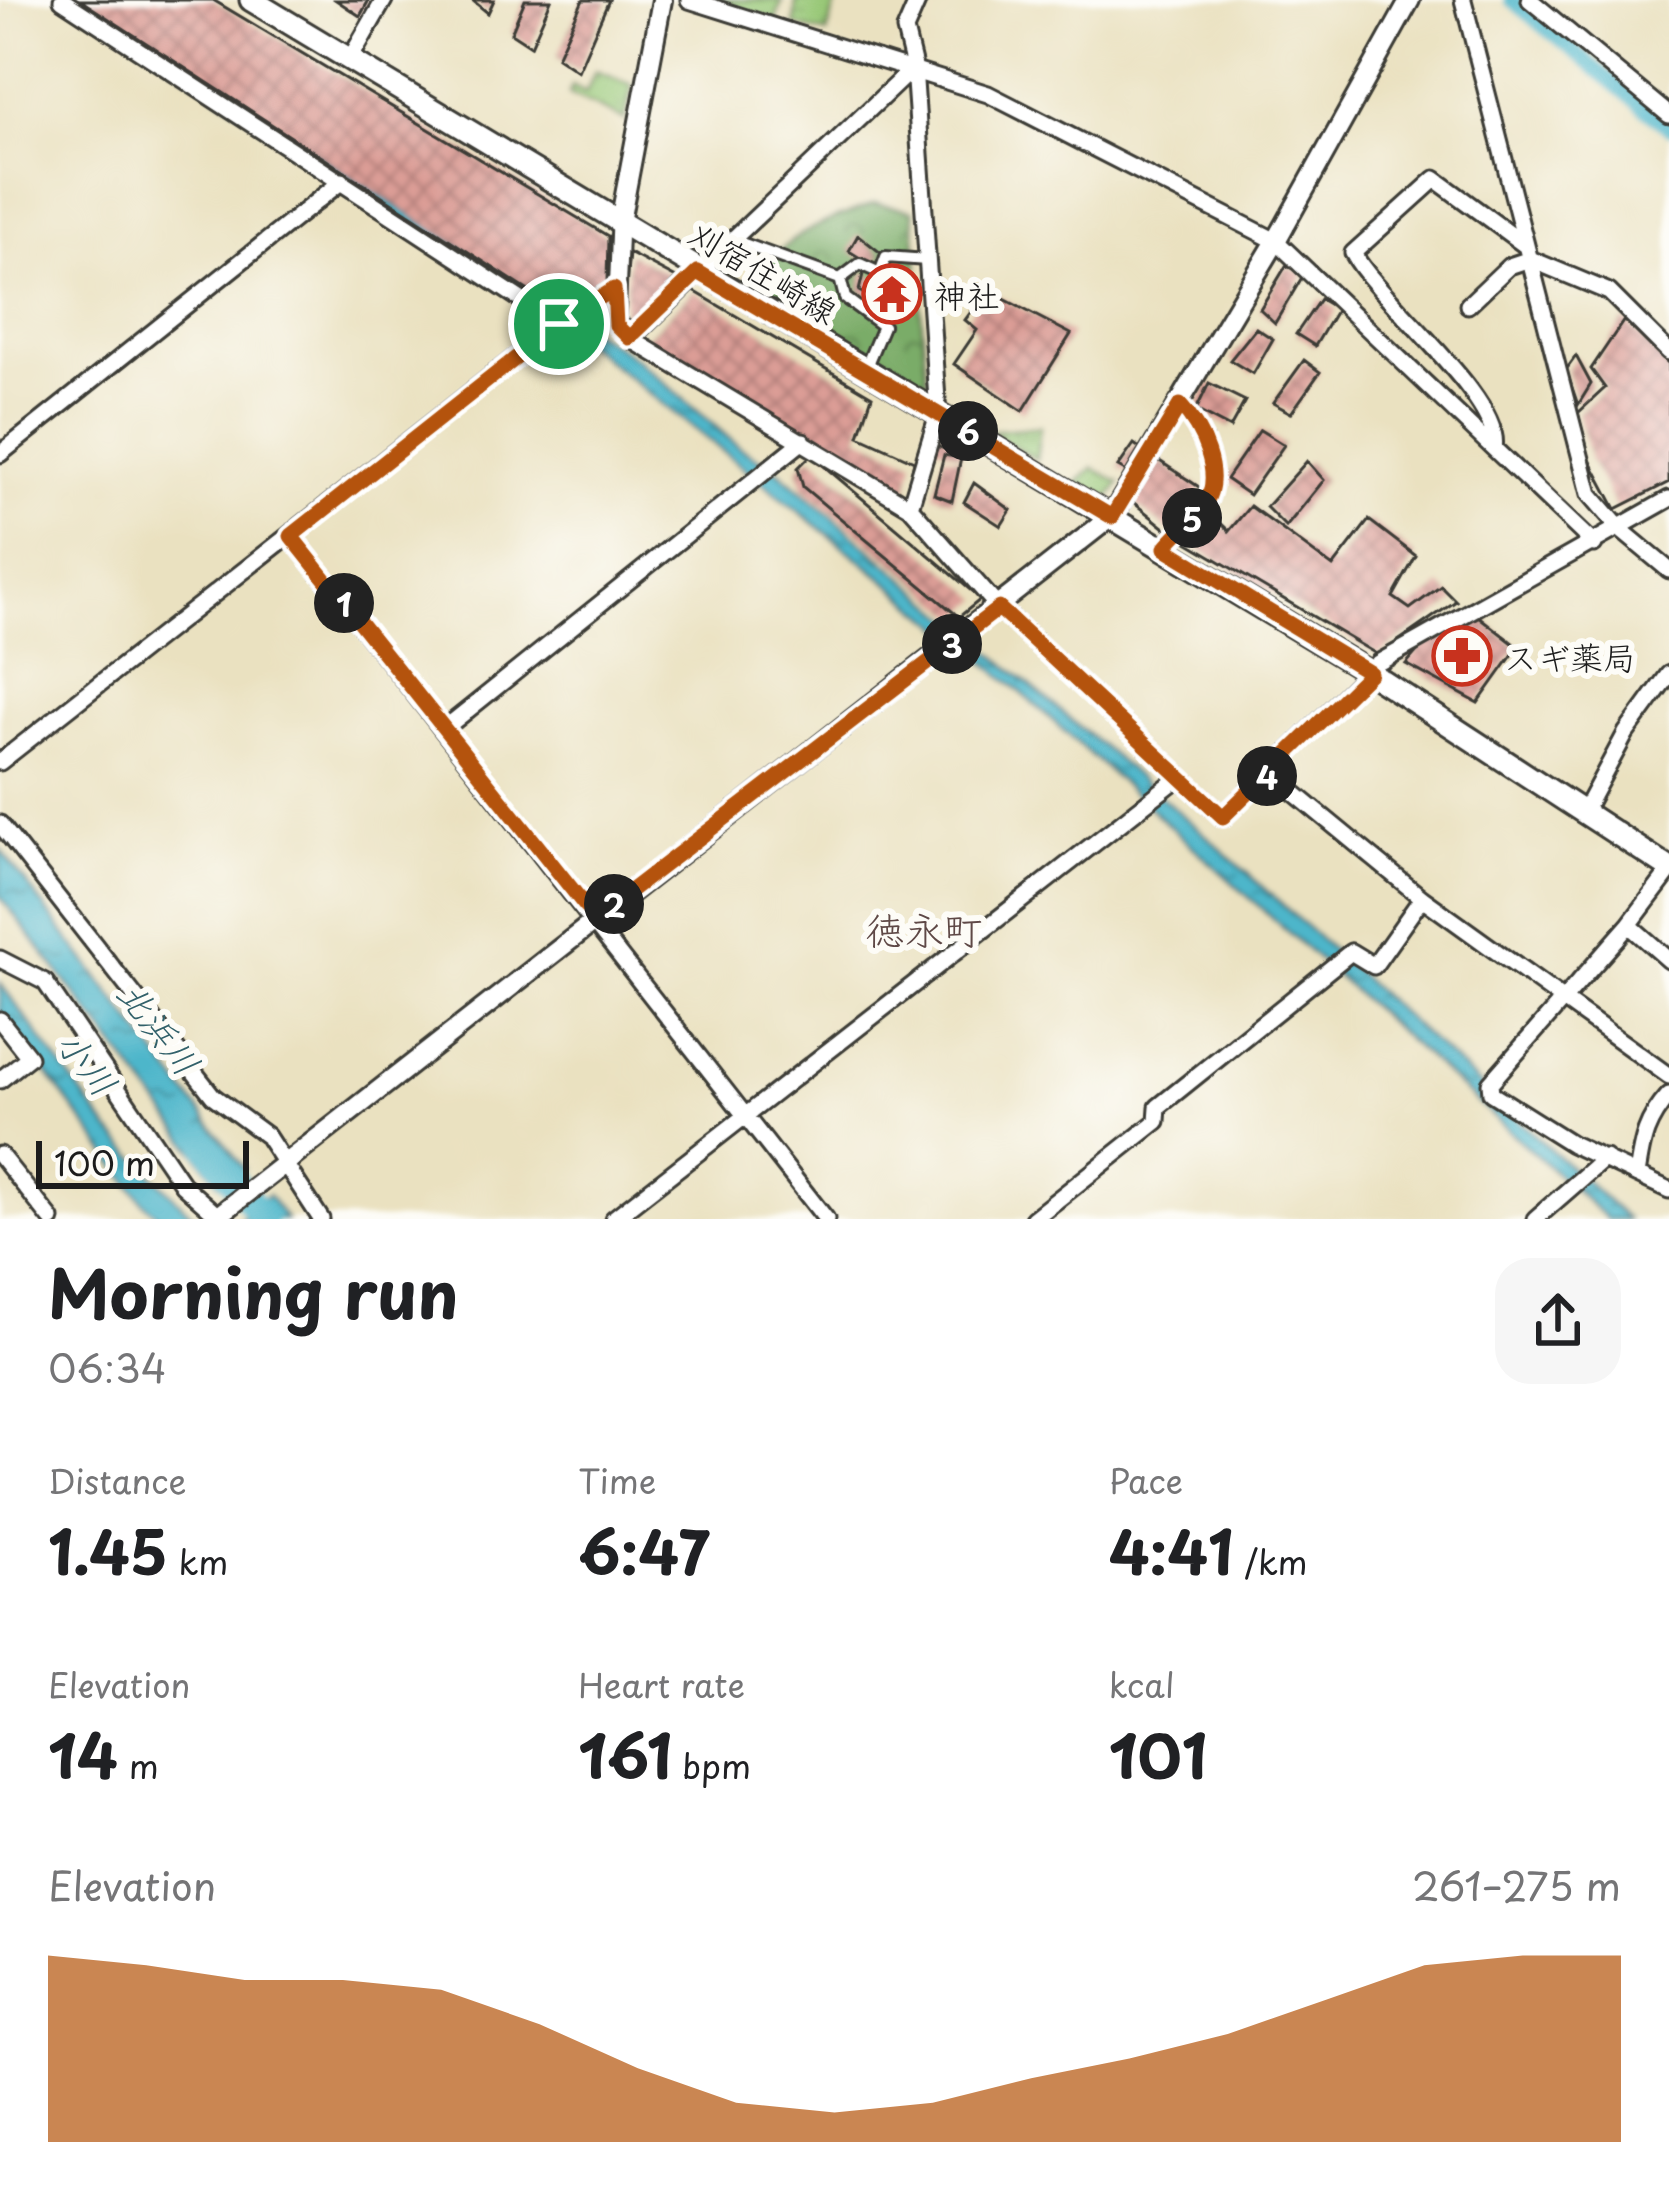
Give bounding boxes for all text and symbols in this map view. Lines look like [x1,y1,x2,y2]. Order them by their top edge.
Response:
street label: 刈宿住崎線 [680,207,848,335]
temple icon: 神社 [861,263,923,325]
place label: 神社 [934,269,1000,319]
pin [508,273,610,375]
icon: arrive [526,291,592,357]
pin: 6 [938,401,998,461]
text: 6 [956,406,980,456]
pin: 5 [1162,488,1222,548]
text: 5 [1181,493,1203,543]
pin: 1 [314,573,374,633]
text: 1 [336,578,352,628]
pin: 3 [922,614,982,674]
text: 3 [941,619,963,669]
pharmacy icon: スギ薬局 [1431,625,1493,687]
place label: スギ薬局 [1504,631,1636,681]
pin: 4 [1237,746,1297,806]
text: 4 [1256,751,1278,801]
pin: 2 [584,874,644,934]
text: 2 [602,879,626,929]
district label: 徳永町 [865,899,983,958]
water label: 北浜川 [105,968,215,1086]
water label: 小川 [44,1017,132,1107]
scale bar [36,1135,249,1188]
text: 100 m [54,1137,155,1187]
text: Morning run [48,1242,458,1341]
button: share [1495,1258,1621,1384]
text: 06:34 [48,1337,167,1396]
text: Distance [48,1455,186,1505]
text: Time [578,1455,656,1505]
text: Pace [1109,1455,1183,1505]
text: 1.45 [48,1505,168,1595]
text: 6:47 [578,1505,710,1595]
text: 4:41 [1109,1505,1234,1595]
text: km [168,1536,228,1586]
text: /km [1234,1536,1308,1586]
text: Elevation [48,1659,190,1709]
text: Heart rate [578,1659,745,1709]
text: kcal [1109,1659,1175,1709]
text: 14 [48,1709,118,1799]
text: 161 [578,1709,672,1799]
text: 101 [1109,1709,1207,1799]
text: m [118,1740,159,1790]
text: bpm [672,1740,751,1790]
text: Elevation [48,1855,216,1914]
text: 261–275 m [1412,1855,1621,1914]

